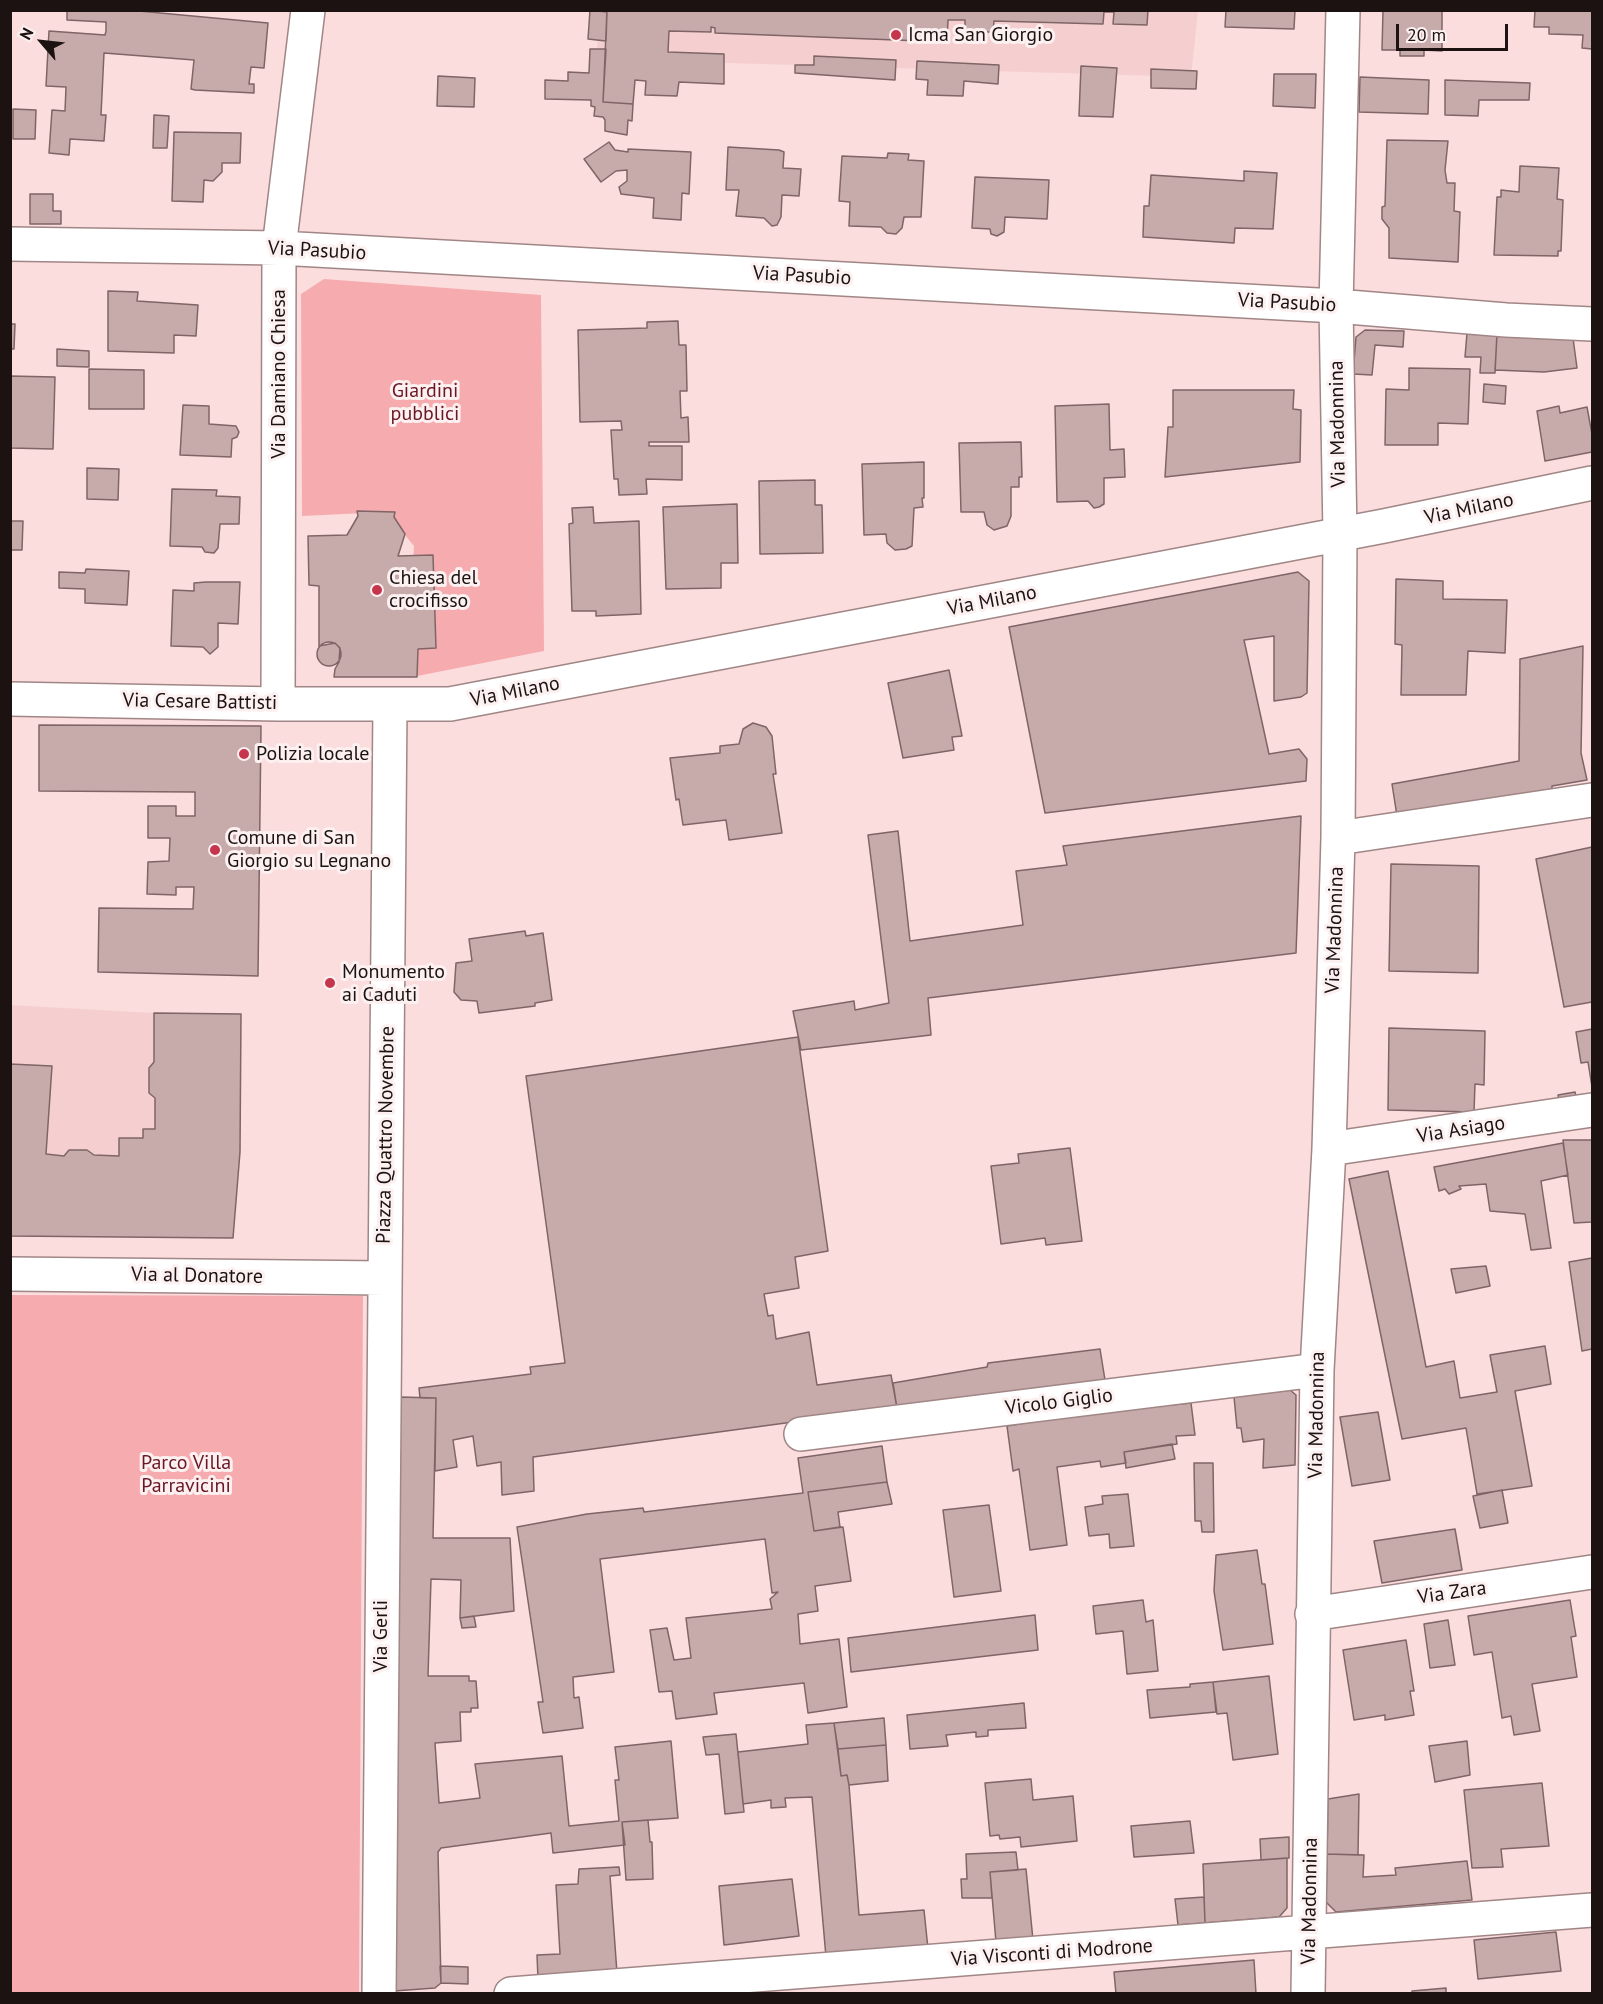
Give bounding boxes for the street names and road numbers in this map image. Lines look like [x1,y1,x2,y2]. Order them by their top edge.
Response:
street label: Via Pasubio [267,236,367,266]
street label: Via Pasubio [752,261,852,291]
street label: Via Pasubio [1237,288,1337,318]
street label: Via Damiano Chiesa [267,289,291,459]
street label: Via Madonnina [1325,360,1351,488]
street label: Via Milano [1422,488,1516,530]
street label: Via Milano [945,581,1039,621]
street label: Via Milano [468,672,562,712]
street label: Via Cesare Battisti [123,689,277,715]
street label: Via Madonnina [1321,866,1349,994]
street label: Piazza Quattro Novembre [372,1026,400,1244]
street label: Via Asiago [1415,1111,1507,1149]
street label: Via al Donatore [131,1263,263,1289]
street label: Via Madonnina [1304,1351,1330,1479]
street label: Vicolo Giglio [1004,1383,1114,1421]
street label: Via Zara [1416,1576,1488,1610]
street label: Via Gerli [369,1600,393,1672]
street label: Via Madonnina [1297,1837,1323,1965]
street label: Via Visconti di Modrone [950,1934,1154,1972]

